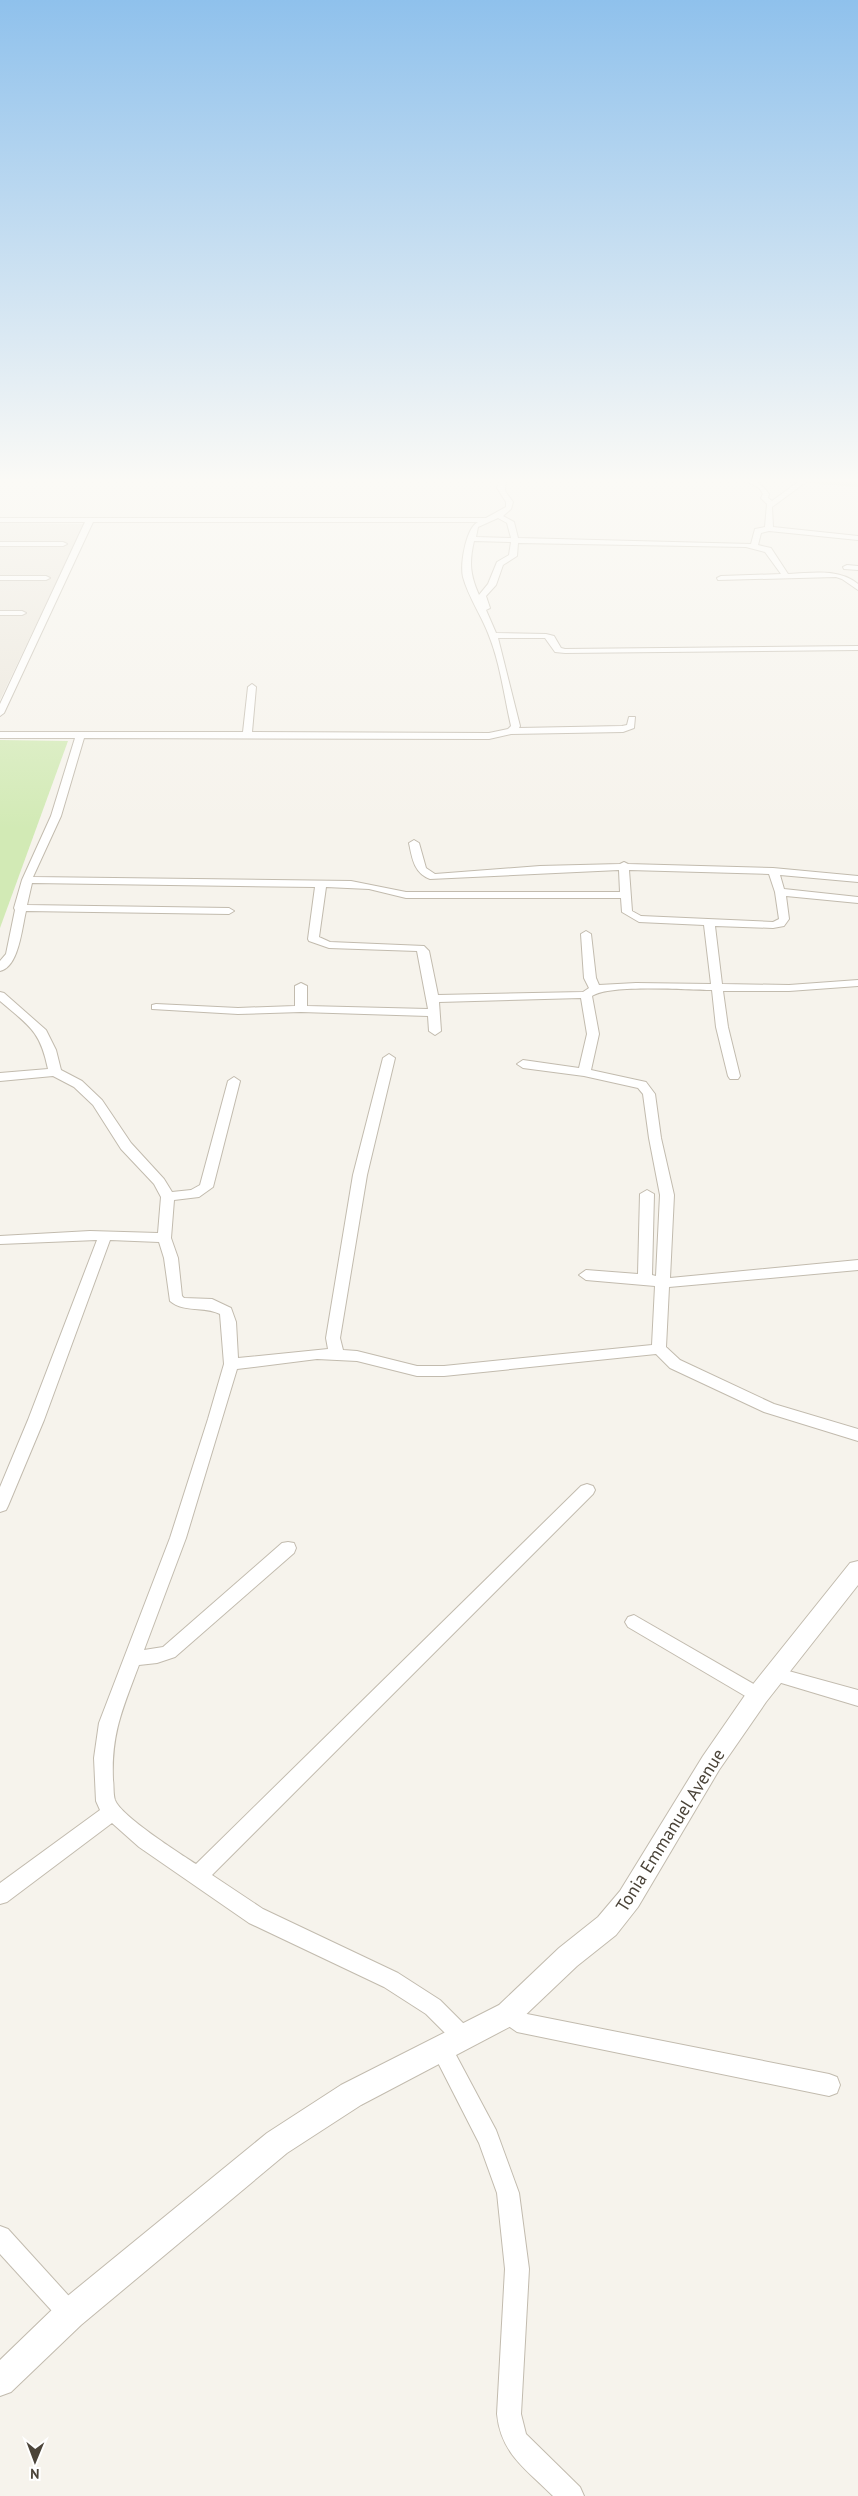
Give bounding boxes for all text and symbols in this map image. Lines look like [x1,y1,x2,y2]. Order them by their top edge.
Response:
street label: Tonia Emmanuel Avenue [610,1744,730,1916]
north arrow [10,2436,60,2486]
text: N [30,2465,40,2483]

